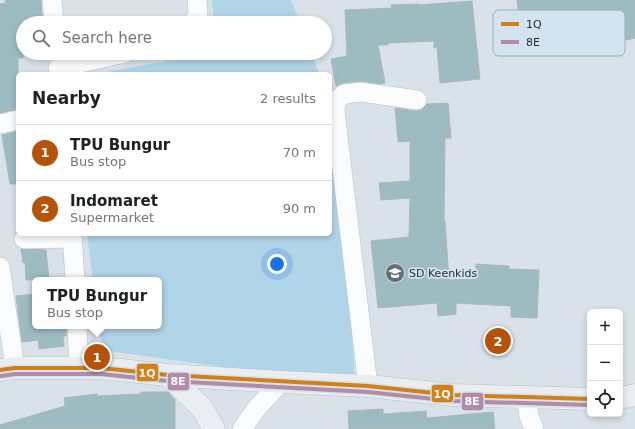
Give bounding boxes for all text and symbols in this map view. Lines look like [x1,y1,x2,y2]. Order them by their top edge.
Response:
legend [493,10,625,56]
search box [16,16,332,60]
text: 1Q [526,18,542,31]
icon: search [30,27,52,49]
text: Search here [62,29,152,47]
text: 8E [526,36,540,49]
text: Nearby [32,88,101,108]
text: 2 results [260,91,316,106]
text: TPU Bungur [70,136,170,154]
text: 1 [40,145,50,160]
text: 70 m [283,145,316,160]
text: Bus stop [70,154,126,169]
text: Indomaret [70,192,158,210]
text: 2 [40,201,50,216]
text: 90 m [283,201,316,216]
text: Supermarket [70,210,154,225]
your location [267,254,287,274]
school or university icon: SD Keenkids [384,262,406,284]
place label: SD Keenkids [409,267,478,280]
popup [32,277,162,329]
text: TPU Bungur [47,287,147,305]
text: Bus stop [47,305,103,320]
map controls [587,309,623,417]
button: + [587,309,623,345]
pin: 2 [485,326,511,356]
pin: 1 [84,342,110,372]
button: − [587,345,623,381]
line badge: 1Q [136,363,159,382]
text: 1Q [138,367,156,380]
line badge: 8E [167,372,190,391]
text: 8E [170,375,186,388]
button: locate [587,381,623,417]
line badge: 1Q [431,384,454,403]
text: 1Q [433,388,451,401]
line badge: 8E [461,392,484,411]
text: 8E [464,395,480,408]

